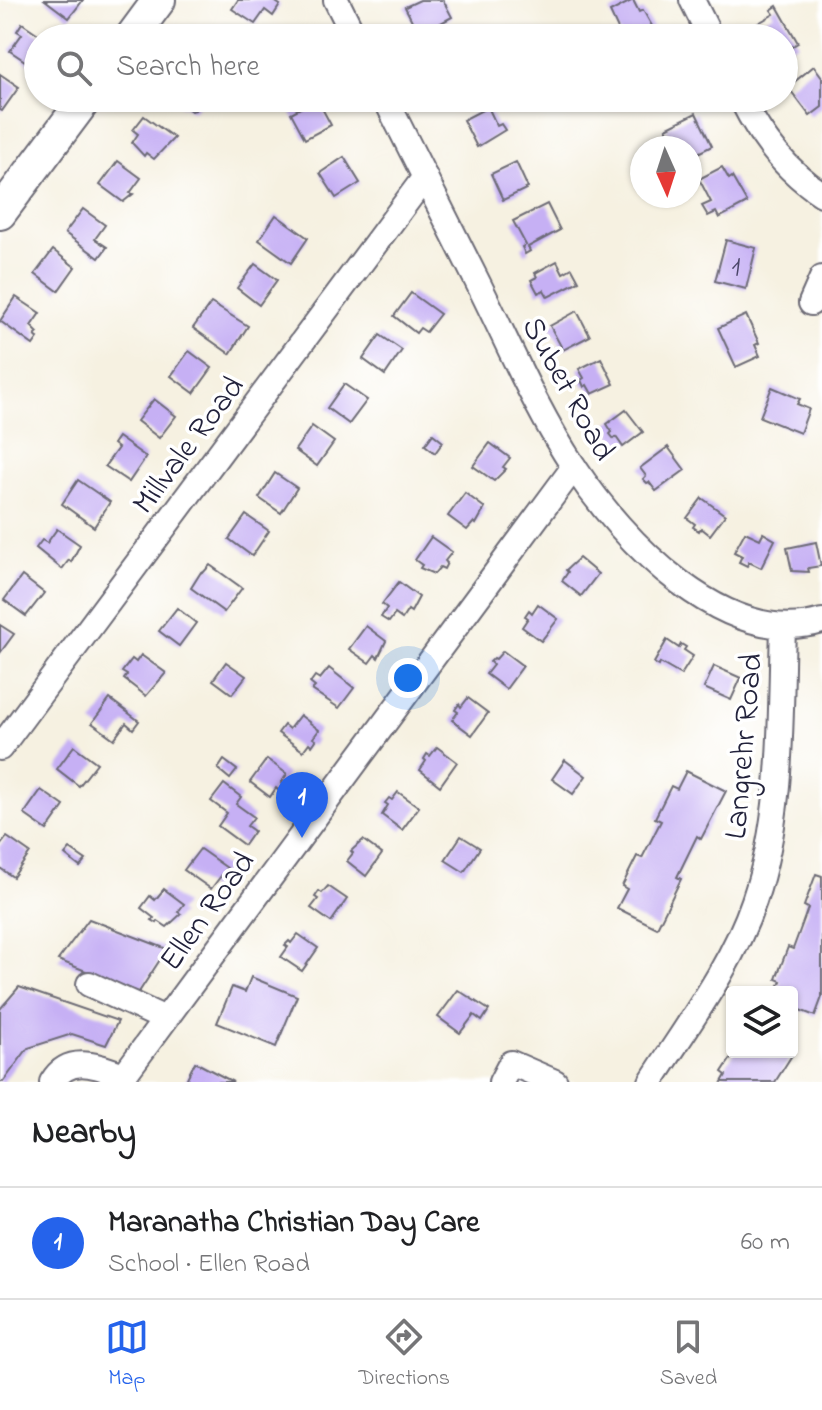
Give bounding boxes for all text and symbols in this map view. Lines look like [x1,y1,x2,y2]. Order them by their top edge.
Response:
search box [24,24,798,112]
icon: search [52,46,96,90]
text: Search here [116,46,260,90]
north arrow [630,136,702,208]
house number: 1 [732,248,741,289]
street label: Subet Road [508,309,626,470]
street label: Millvale Road [122,367,258,525]
street label: Langrehr Road [714,651,777,841]
your location [388,658,428,698]
pin: 1 [276,772,328,838]
street label: Ellen Road [149,842,268,982]
map controls [726,986,798,1058]
button: layers [726,986,798,1058]
text: Nearby [32,1109,136,1159]
text: Maranatha Christian Day Care [108,1202,479,1246]
text: 1 [54,1224,62,1262]
text: 60 m [741,1224,790,1262]
text: School · Ellen Road [108,1246,310,1284]
tab: Map [105,1315,149,1395]
tab: Directions [359,1315,450,1395]
tab: Saved [660,1315,717,1395]

